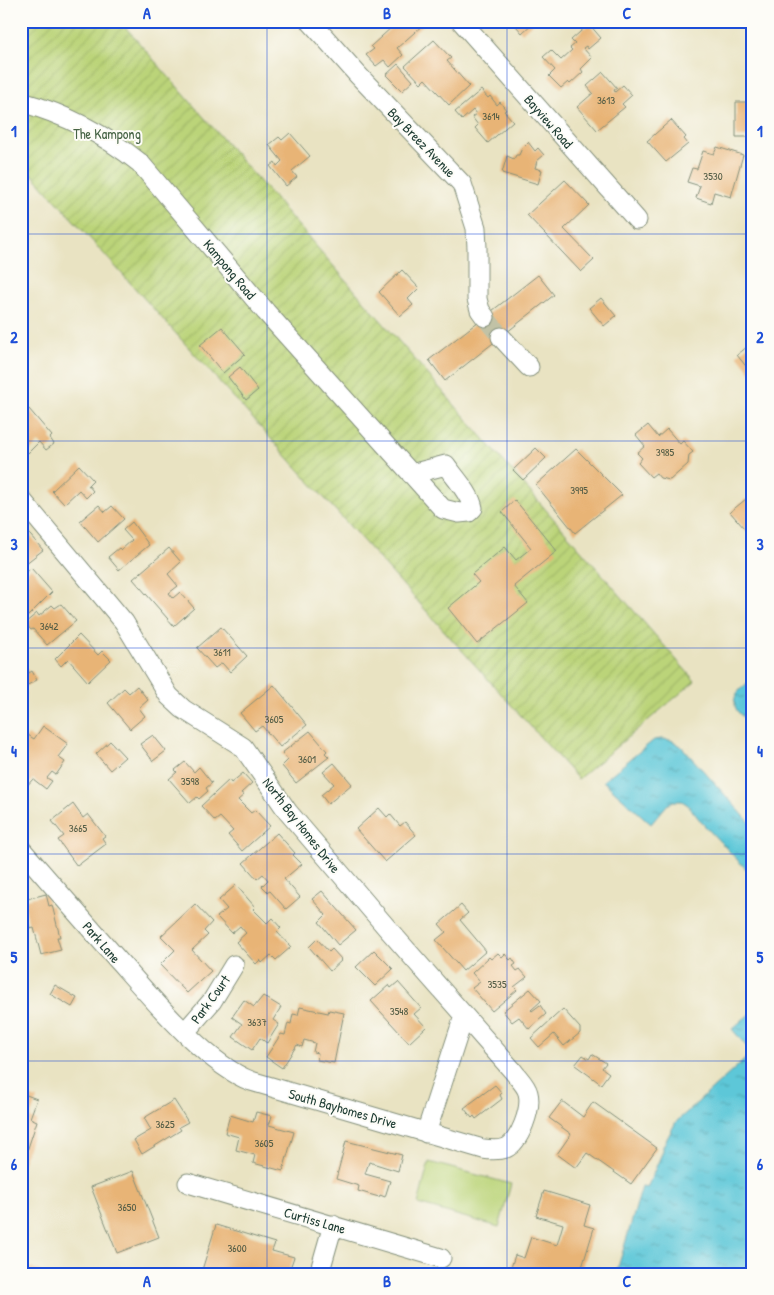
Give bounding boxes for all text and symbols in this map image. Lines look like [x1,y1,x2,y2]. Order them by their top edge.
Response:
text: A [143,2,151,24]
text: B [383,2,391,24]
text: C [623,2,632,24]
street label: Bayview Road [520,90,578,153]
house number: 3613 [597,93,615,107]
street label: Bay Breez Avenue [383,103,460,182]
house number: 3614 [482,109,500,123]
text: 1 [11,120,17,142]
text: 1 [757,120,763,142]
park label: The Kampong [73,124,141,144]
house number: 3530 [703,169,723,183]
street label: Kampong Road [199,235,261,304]
text: 2 [10,326,18,348]
text: 2 [756,326,764,348]
house number: 3985 [656,445,675,459]
house number: 3995 [570,483,588,497]
text: 3 [10,533,18,555]
text: 3 [756,533,764,555]
house number: 3642 [40,619,58,633]
house number: 3611 [213,645,231,659]
house number: 3605 [265,712,284,726]
text: 4 [11,740,17,762]
text: 4 [757,740,763,762]
house number: 3601 [298,752,316,766]
street label: North Bay Homes Drive [258,773,346,878]
house number: 3598 [181,774,199,788]
house number: 3665 [69,821,88,835]
street label: Park Lane [79,917,126,967]
text: 5 [11,946,18,968]
text: 5 [757,946,764,968]
street label: Park Court [186,971,234,1027]
house number: 3535 [487,977,507,991]
house number: 3548 [390,1004,408,1018]
house number: 3637 [247,1015,267,1029]
street label: South Bayhomes Drive [286,1083,400,1134]
house number: 3625 [155,1117,175,1131]
house number: 3605 [255,1136,274,1150]
text: 6 [11,1153,18,1175]
text: 6 [757,1153,764,1175]
house number: 3650 [118,1200,137,1214]
street label: Curtiss Lane [282,1202,348,1238]
house number: 3600 [227,1241,247,1255]
text: A [143,1270,151,1292]
text: B [383,1270,391,1292]
text: C [623,1270,632,1292]

